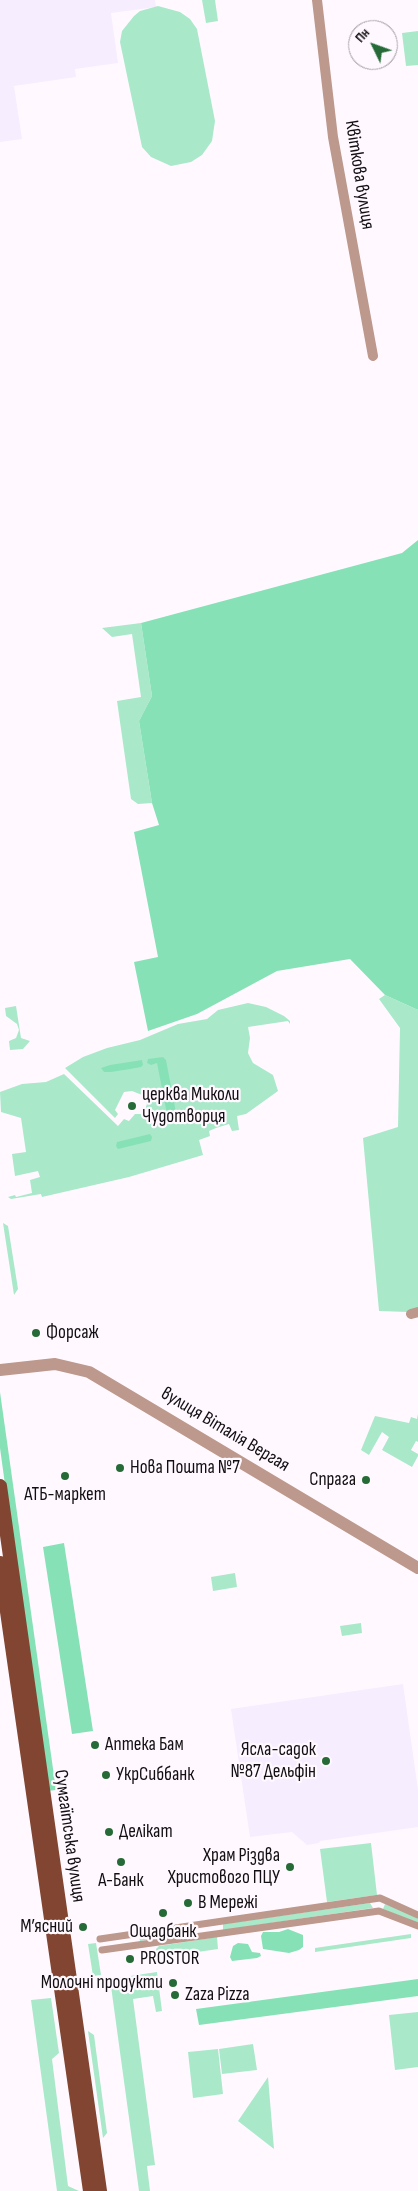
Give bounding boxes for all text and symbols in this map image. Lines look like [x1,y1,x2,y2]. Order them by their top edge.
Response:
north arrow [348,20,398,70]
text: Пн [351,25,373,46]
street label: Квіткова вулиця [339,119,379,231]
place label: церква Миколи Чудотворця [142,1084,240,1128]
marker: церква Миколи Чудотворця [126,1100,138,1112]
place label: Форсаж [46,1322,99,1344]
marker: Форсаж [30,1327,42,1339]
street label: вулиця Віталія Вергая [157,1383,293,1477]
place label: Нова Пошта №7 [130,1457,240,1479]
marker: Нова Пошта №7 [114,1462,126,1474]
place label: Спрага [309,1469,356,1491]
marker: АТБ-маркет [59,1470,71,1482]
marker: Спрага [360,1474,372,1486]
place label: АТБ-маркет [24,1484,106,1506]
place label: Аптека Бам [105,1734,184,1756]
marker: Аптека Бам [89,1739,101,1751]
place label: Ясла-садок №87 Дельфін [231,1739,316,1783]
marker: Ясла-садок №87 Дельфін [320,1755,332,1767]
place label: УкрСиббанк [116,1764,194,1786]
street label: Сумгаїтська вулиця [48,1768,90,1904]
marker: УкрСиббанк [100,1769,112,1781]
place label: Делікат [119,1821,173,1843]
marker: Делікат [103,1826,115,1838]
place label: Храм Різдва Христового ПЦУ [168,1845,280,1889]
marker: А-Банк [115,1856,127,1868]
marker: Храм Різдва Христового ПЦУ [284,1861,296,1873]
place label: А-Банк [98,1870,144,1892]
place label: В Мережі [198,1892,258,1914]
marker: В Мережі [182,1897,194,1909]
marker: Ощадбанк [157,1907,169,1919]
place label: М’ясний [20,1916,73,1938]
marker: М’ясний [77,1921,89,1933]
place label: Ощадбанк [129,1921,197,1943]
place label: PROSTOR [140,1948,199,1970]
marker: PROSTOR [124,1953,136,1965]
place label: Молочні продукти [41,1972,163,1994]
marker: Молочні продукти [167,1977,179,1989]
place label: Zaza Pizza [185,1984,250,2006]
marker: Zaza Pizza [169,1989,181,2001]

